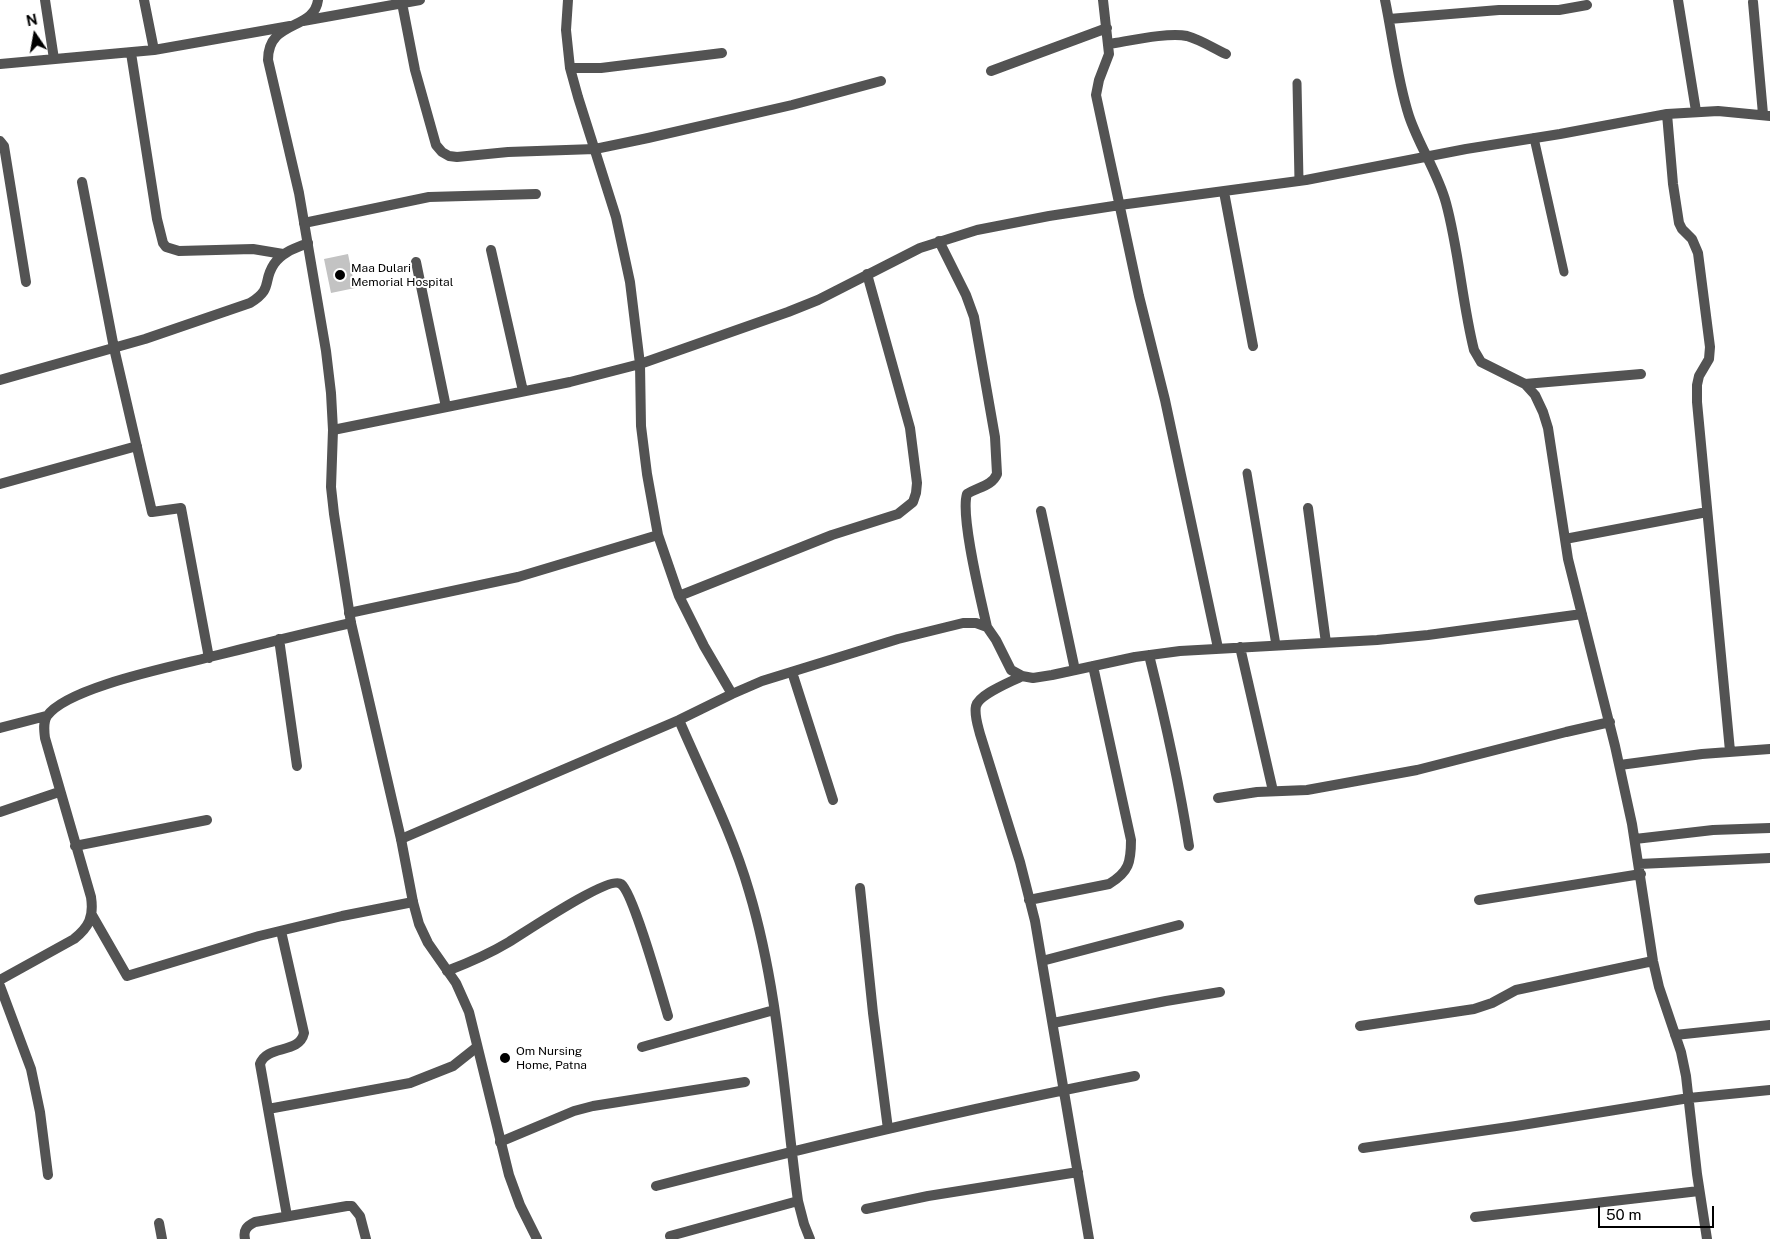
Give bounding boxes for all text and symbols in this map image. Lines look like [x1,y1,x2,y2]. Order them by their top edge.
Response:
north arrow [10,10,60,60]
text: N [25,11,39,29]
place label: Maa Dulari Memorial Hospital [351,261,453,289]
marker: Maa Dulari Memorial Hospital [333,268,347,282]
place label: Om Nursing Home, Patna [516,1044,587,1072]
marker: Om Nursing Home, Patna [498,1051,512,1065]
scale bar [1600,1196,1716,1228]
text: 50 m [1606,1206,1641,1223]

